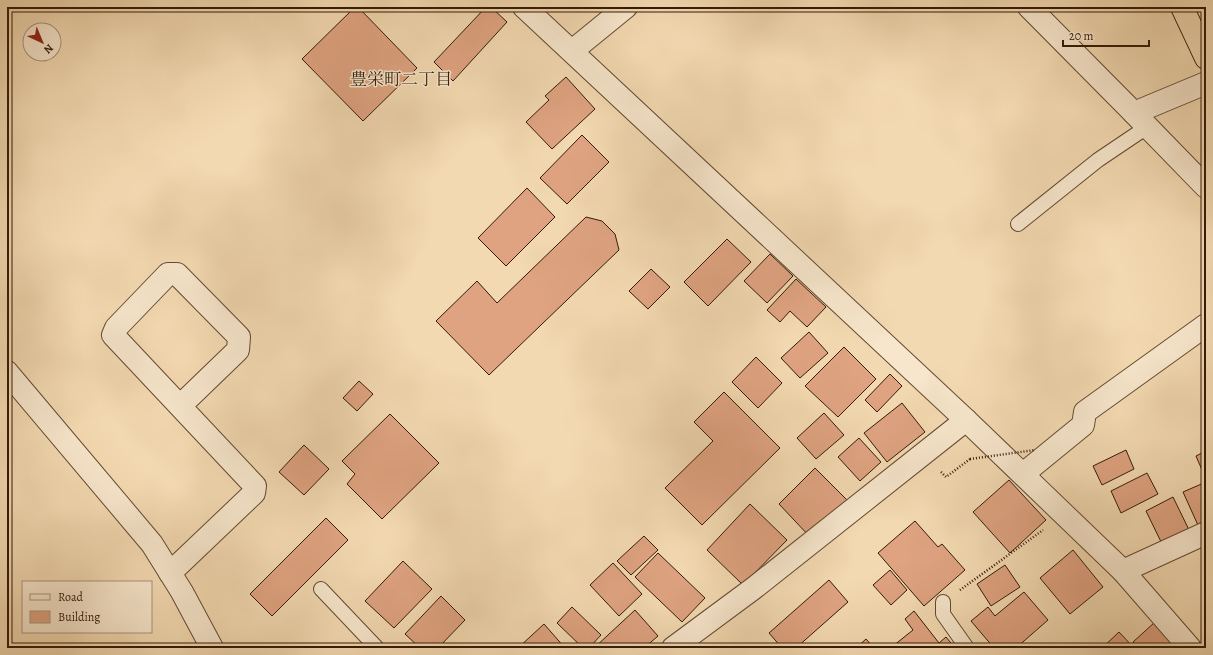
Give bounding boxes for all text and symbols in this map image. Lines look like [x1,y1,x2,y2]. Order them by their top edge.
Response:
north arrow [22,22,62,62]
scale bar [1063,22,1149,48]
text: 20 m [1069,28,1093,44]
text: N [41,41,57,57]
district label: 豊栄町二丁目 [350,68,452,91]
legend [22,581,152,633]
text: Road [58,589,84,605]
text: Building [58,609,100,625]

